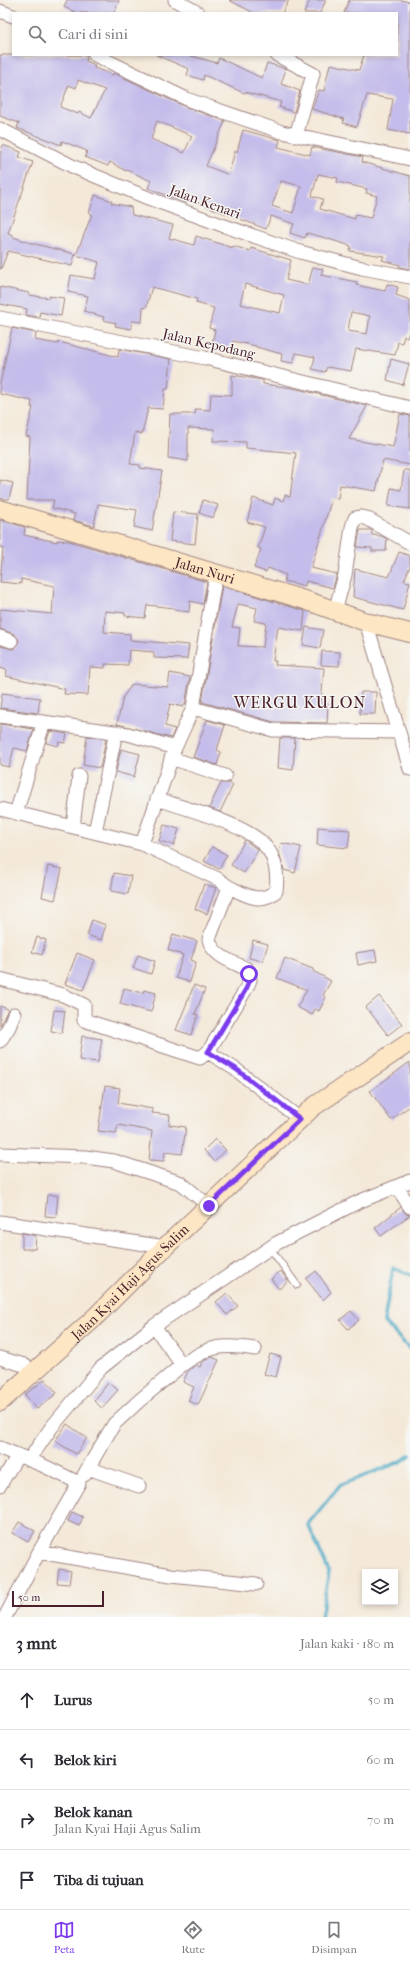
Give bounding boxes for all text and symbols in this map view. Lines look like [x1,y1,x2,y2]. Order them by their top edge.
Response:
search box [12,12,398,56]
icon: search [26,23,48,45]
text: Cari di sini [58,25,128,43]
street label: Jalan Kenari [166,181,243,223]
street label: Jalan Kepodang [160,325,257,363]
street label: Jalan Nuri [172,553,237,587]
district label: WERGU KULON [233,693,366,712]
route start [240,965,258,983]
route end [200,1197,218,1215]
street label: Jalan Kyai Haji Agus Salim [67,1220,193,1344]
map controls [362,1569,398,1605]
button: layers [362,1569,398,1605]
scale bar [12,1589,104,1608]
text: 50 m [18,1591,40,1604]
text: 3 mnt [16,1633,57,1653]
text: Jalan kaki · 180 m [300,1636,394,1651]
icon: ahead [16,1689,38,1711]
text: Lurus [54,1691,92,1709]
text: 50 m [368,1692,394,1707]
icon: left [16,1749,38,1771]
text: Belok kiri [54,1751,117,1769]
text: 60 m [366,1752,394,1767]
text: Belok kanan [54,1803,133,1821]
icon: right [16,1809,38,1831]
text: 70 m [367,1812,394,1827]
text: Jalan Kyai Haji Agus Salim [54,1821,201,1836]
icon: arrive [16,1869,38,1891]
text: Tiba di tujuan [54,1871,144,1889]
tab: Peta [53,1919,75,1956]
tab: Rute [182,1919,205,1956]
tab: Disimpan [311,1919,357,1956]

